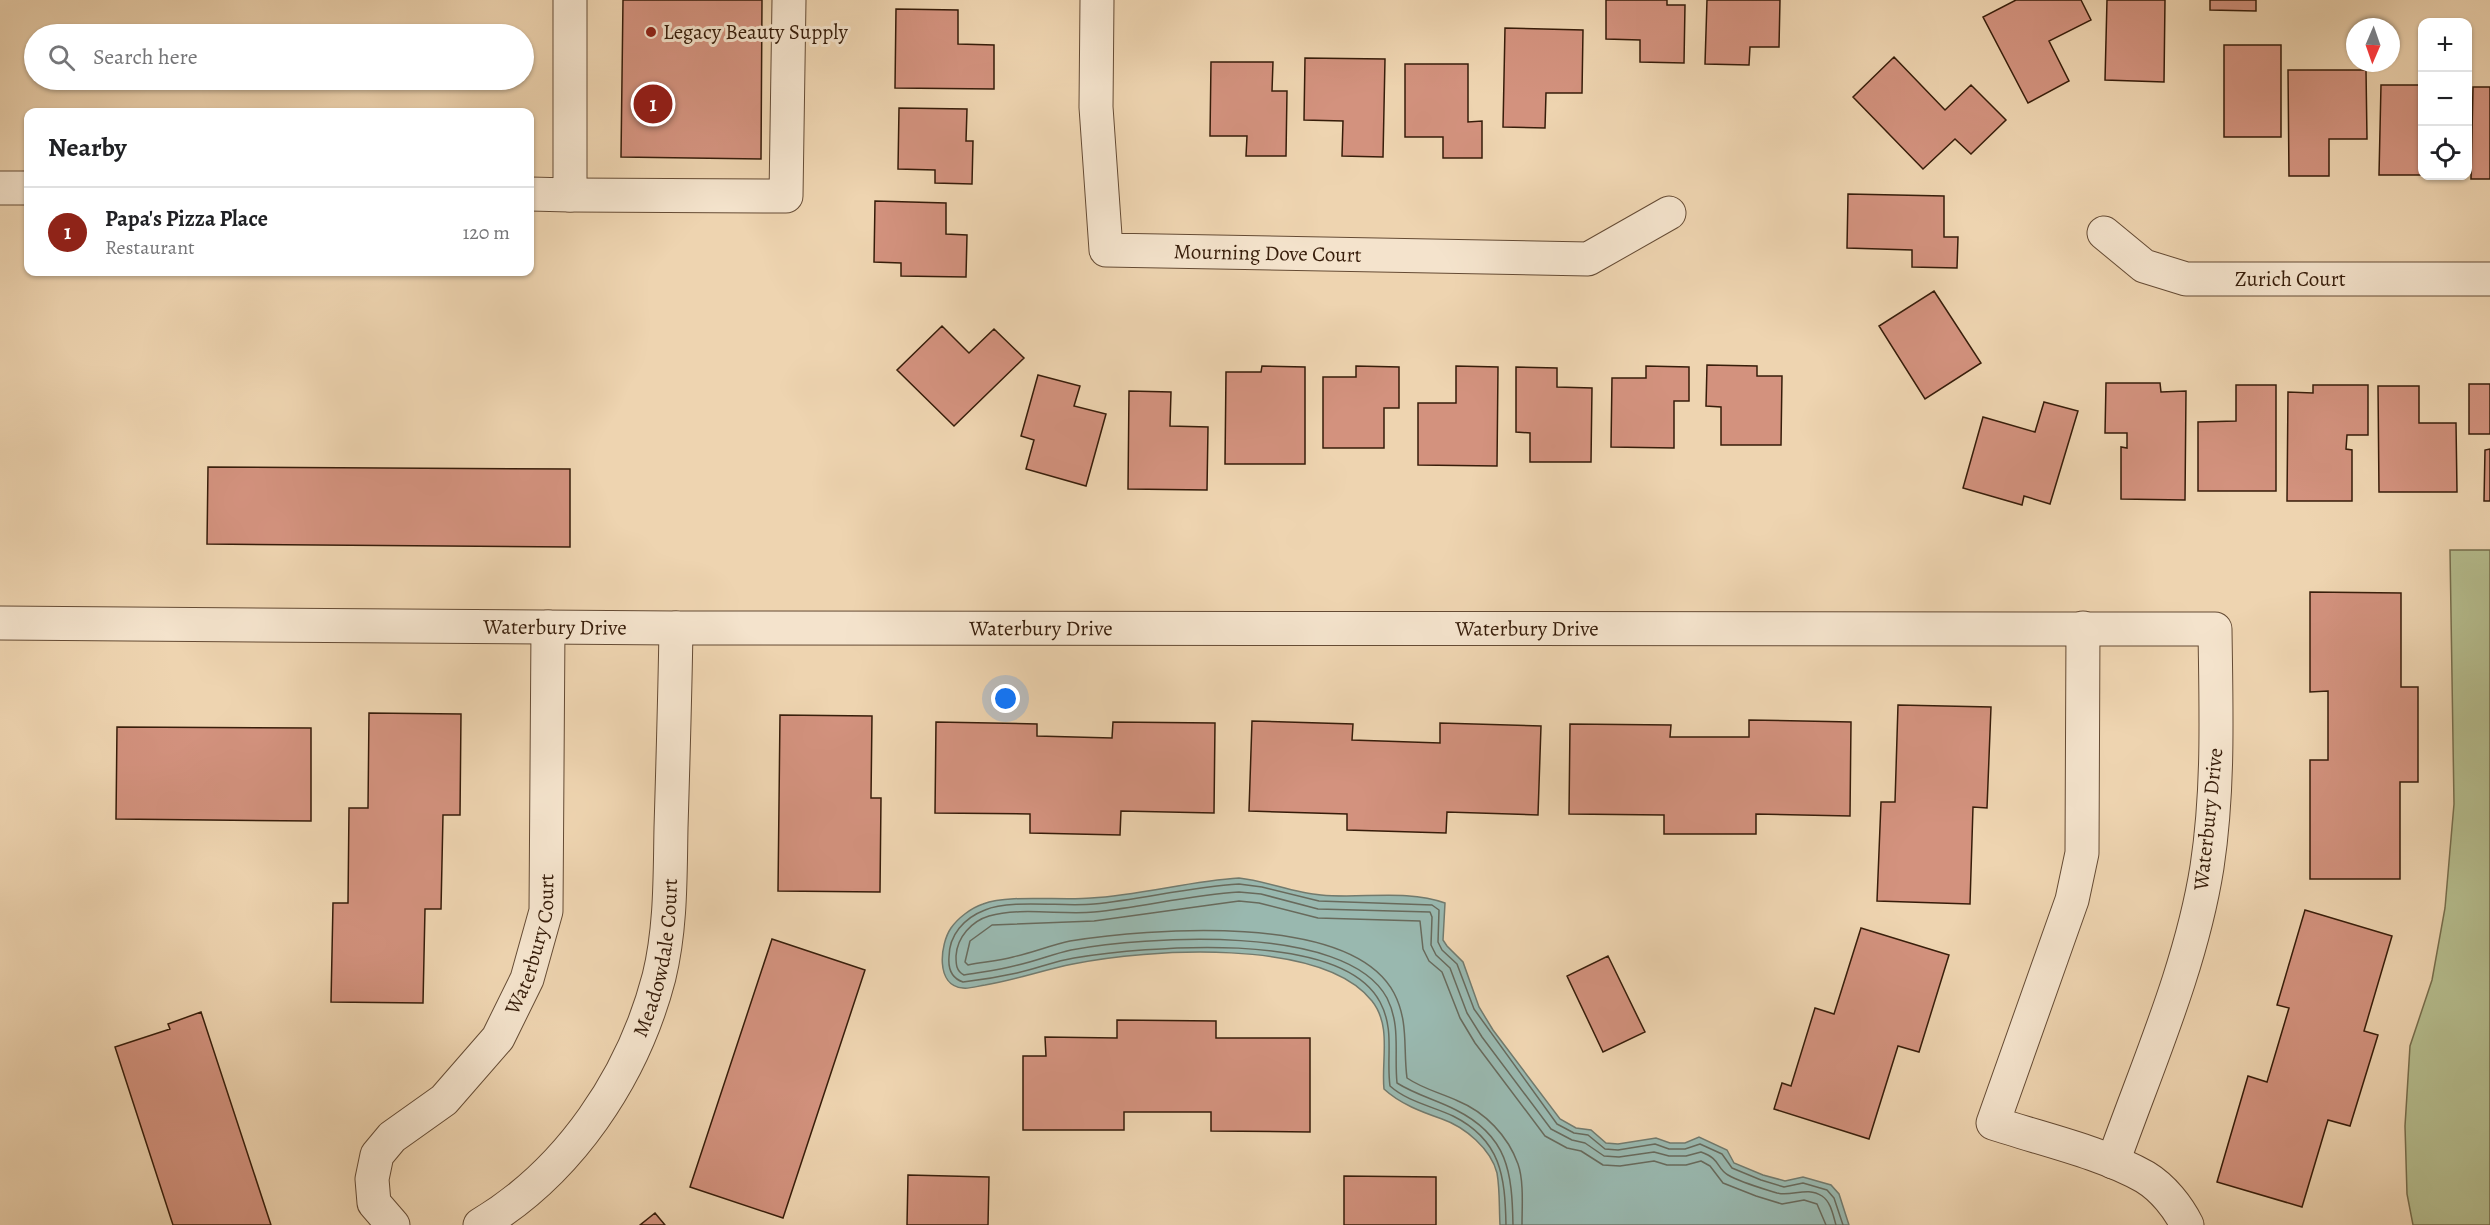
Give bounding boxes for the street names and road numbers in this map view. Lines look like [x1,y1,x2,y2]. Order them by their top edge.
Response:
street label: Mourning Dove Court [1173,237,1362,269]
street label: Zurich Court [2235,265,2346,293]
street label: Waterbury Drive [482,613,627,642]
street label: Waterbury Drive [968,614,1113,642]
street label: Waterbury Drive [1454,615,1599,643]
street label: Waterbury Drive [2186,746,2229,893]
street label: Waterbury Court [497,874,560,1020]
street label: Meadowdale Court [626,878,684,1041]

